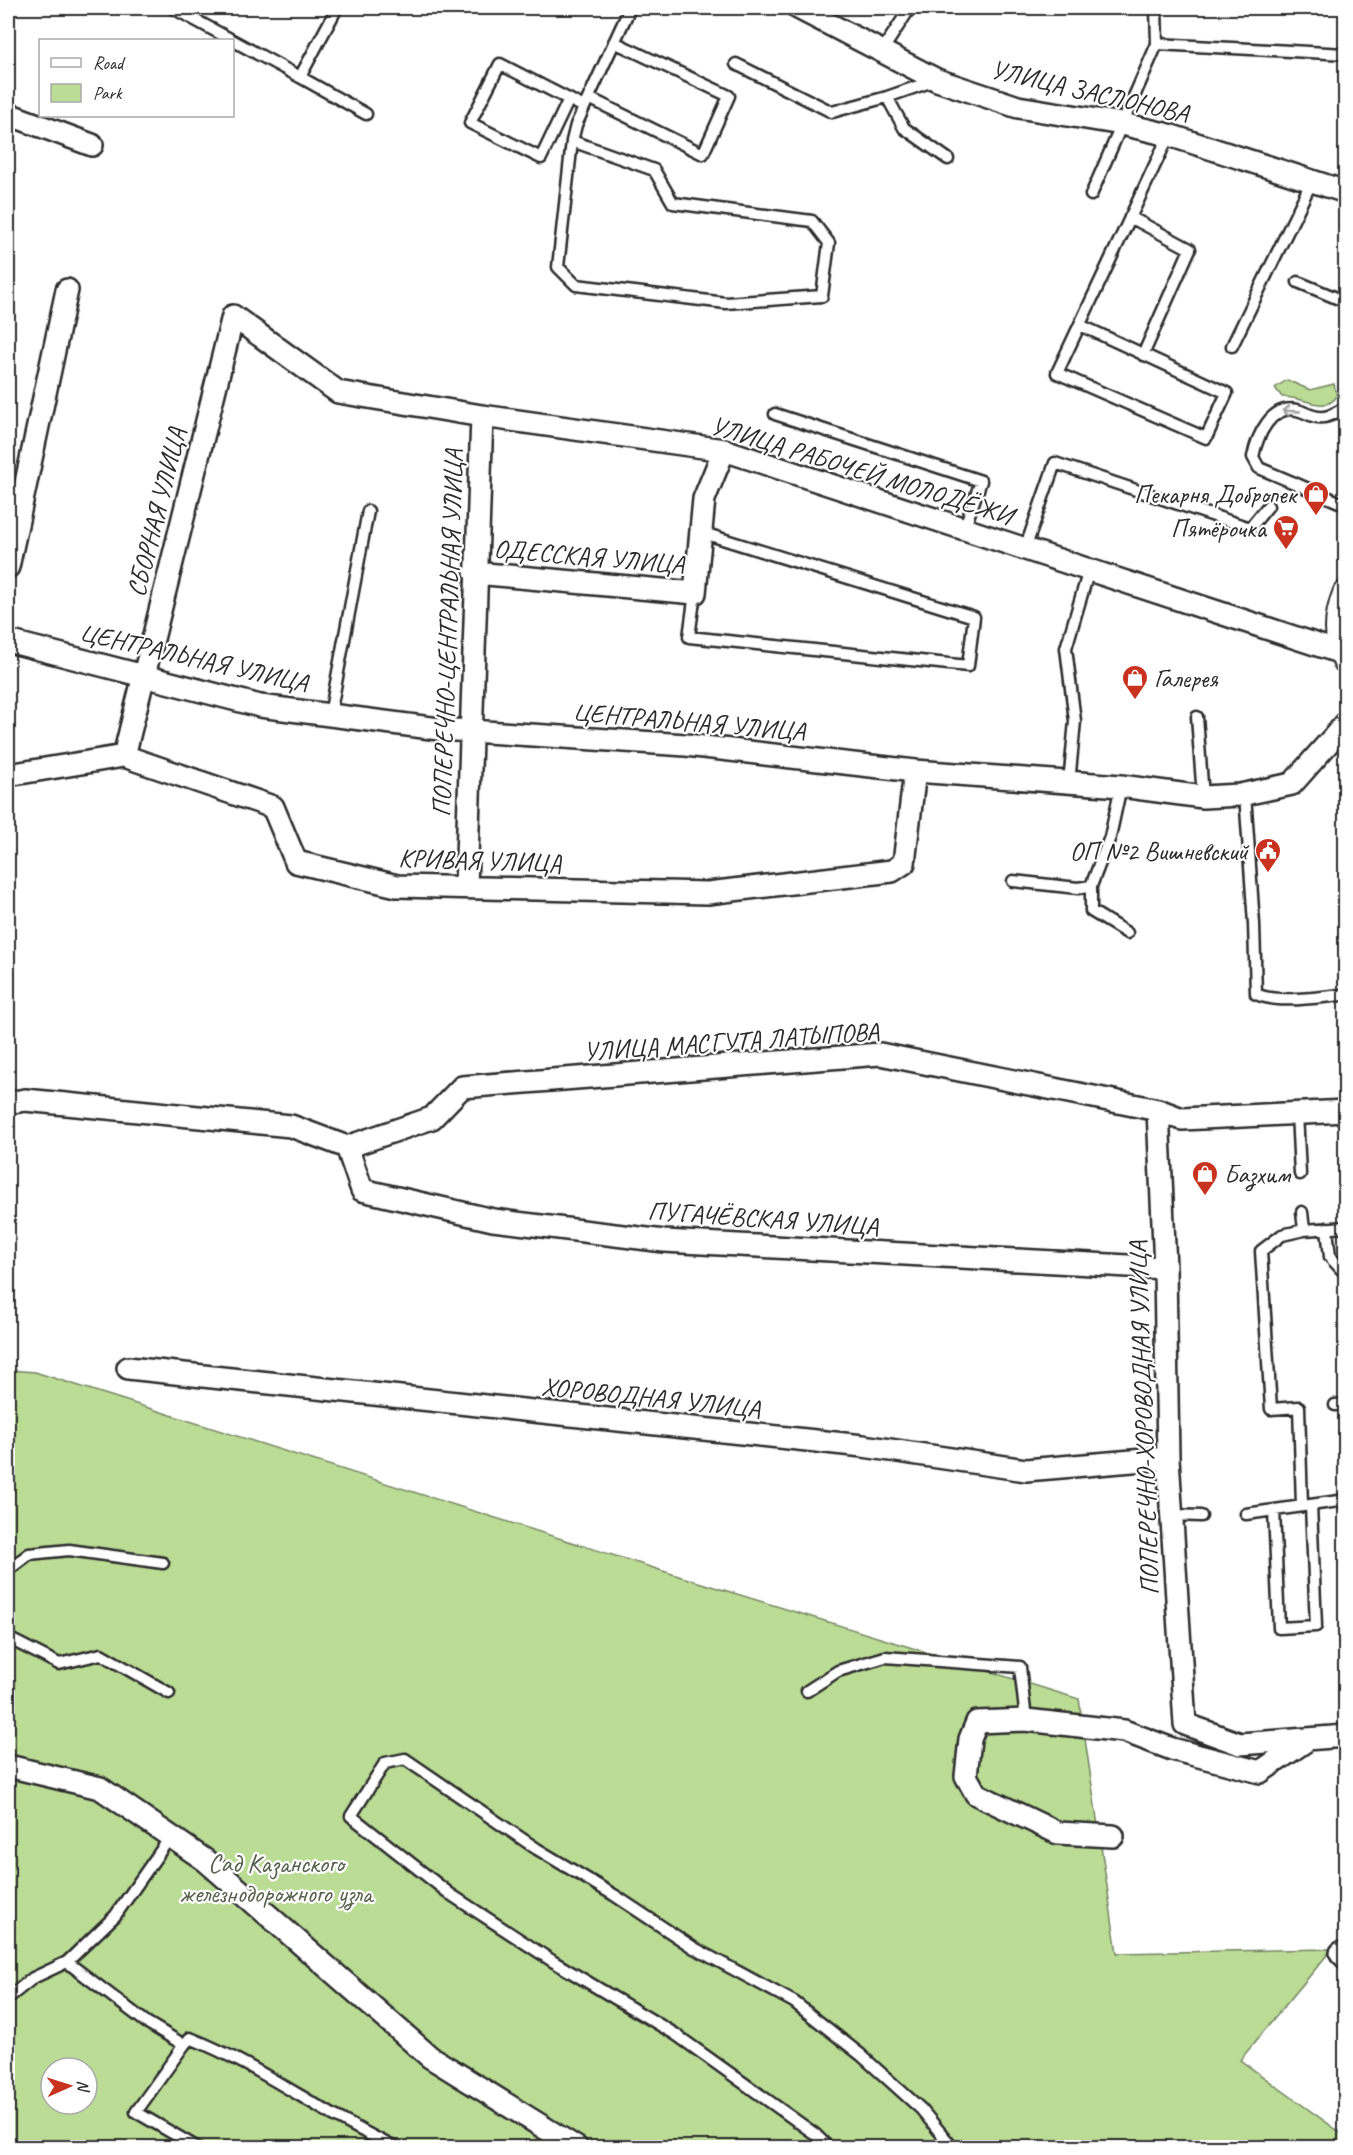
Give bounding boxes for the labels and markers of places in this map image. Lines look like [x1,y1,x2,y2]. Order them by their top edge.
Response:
place label: Пекарня Добропек [1134,478,1298,511]
shop icon: Пекарня Добропек [1301,479,1331,517]
place label: Пятёрочка [1171,512,1268,545]
supermarket icon: Пятёрочка [1271,513,1301,551]
place label: Галерея [1154,662,1219,695]
shop icon: Галерея [1120,663,1150,701]
place label: ОП №2 Вишневский [1070,835,1250,868]
public building icon: ОП №2 Вишневский [1253,836,1283,874]
place label: Базхим [1224,1158,1292,1192]
shop icon: Базхим [1190,1159,1220,1197]

